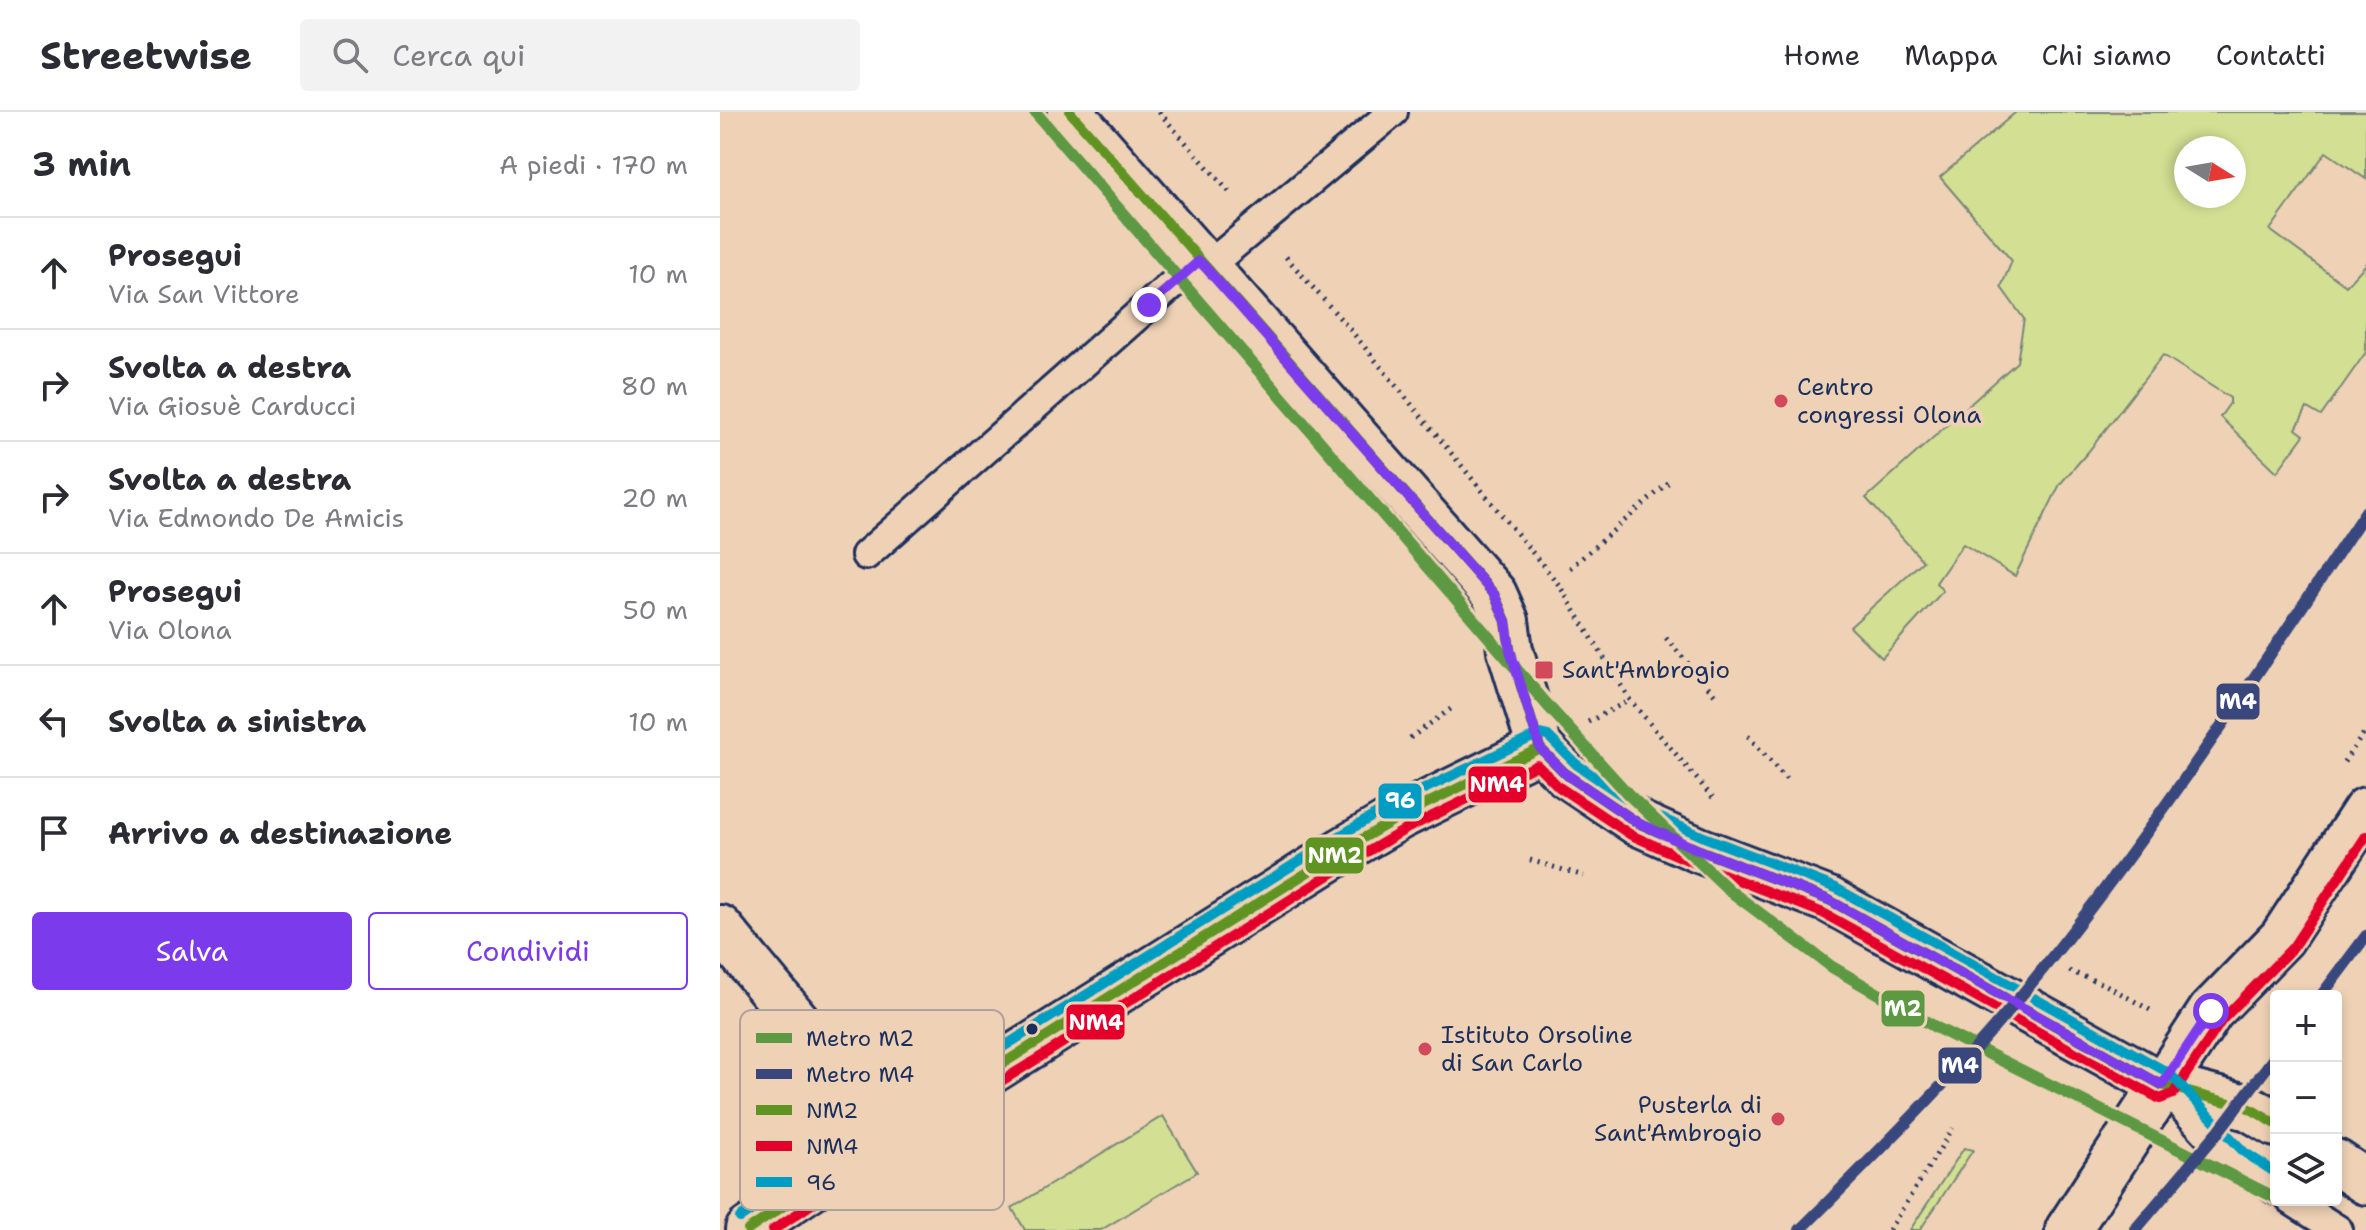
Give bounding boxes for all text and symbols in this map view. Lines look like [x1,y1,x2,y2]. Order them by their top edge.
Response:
search box [300,19,860,91]
text: Streetwise [40,30,252,81]
icon: search [328,33,372,77]
text: Cerca qui [392,35,525,76]
text: Home [1783,36,1860,74]
text: Mappa [1904,36,1997,74]
text: Chi siamo [2041,36,2172,74]
text: Contatti [2216,36,2326,74]
north arrow [2174,136,2246,208]
text: 3 min [32,141,131,187]
text: A piedi · 170 m [499,147,688,182]
text: Prosegui [108,235,242,276]
icon: ahead [32,251,76,295]
text: 10 m [628,256,688,291]
text: Via San Vittore [108,276,300,311]
route end [1131,287,1167,323]
text: Svolta a destra [108,347,351,388]
icon: right [32,363,76,407]
text: 80 m [621,368,688,403]
place label: Centro congressi Olona [1797,371,1981,431]
text: Via Giosuè Carducci [108,388,356,423]
marker: Centro congressi Olona [1772,392,1790,410]
text: Svolta a destra [108,459,351,500]
icon: right [32,475,76,519]
text: 20 m [621,480,688,515]
text: Via Edmondo De Amicis [108,500,404,535]
text: Prosegui [108,571,242,612]
icon: ahead [32,587,76,631]
text: 50 m [623,592,688,627]
text: Via Olona [108,612,232,647]
place label: Sant'Ambrogio [1562,654,1730,686]
marker: Sant'Ambrogio [1533,659,1555,681]
line badge: M4 [2215,682,2261,721]
text: M4 [2219,687,2257,716]
icon: left [32,699,76,743]
text: Svolta a sinistra [108,701,366,742]
text: 10 m [628,704,688,739]
line badge: NM4 [1467,765,1528,804]
text: NM4 [1470,770,1525,799]
line badge: 96 [1377,782,1423,820]
text: 96 [1385,786,1415,815]
icon: arrive [32,811,76,855]
text: Arrivo a destinazione [108,813,452,854]
line badge: NM2 [1304,836,1365,875]
text: NM2 [1307,841,1363,870]
button: Salva [32,912,352,990]
button: Condividi [368,912,688,990]
line badge: M2 [1880,989,1926,1028]
map controls [2270,990,2342,1206]
button: + [2270,990,2342,1062]
route start [2193,993,2229,1029]
text: M2 [1884,994,1922,1023]
line badge: NM4 [1065,1003,1126,1041]
text: NM4 [1069,1008,1124,1037]
legend [740,1010,1004,1210]
place label: Istituto Orsoline di San Carlo [1441,1019,1633,1079]
unlabelled marker [1024,1021,1040,1037]
text: Metro M2 [806,1024,914,1053]
marker: Istituto Orsoline di San Carlo [1416,1040,1434,1058]
line badge: M4 [1937,1046,1983,1085]
text: M4 [1941,1051,1979,1080]
text: Metro M4 [806,1060,914,1089]
button: − [2270,1062,2342,1134]
place label: Pusterla di Sant'Ambrogio [1594,1089,1762,1149]
text: NM2 [806,1096,859,1125]
marker: Pusterla di Sant'Ambrogio [1769,1110,1787,1128]
text: NM4 [806,1132,858,1161]
button: layers [2270,1134,2342,1206]
text: 96 [806,1168,836,1197]

